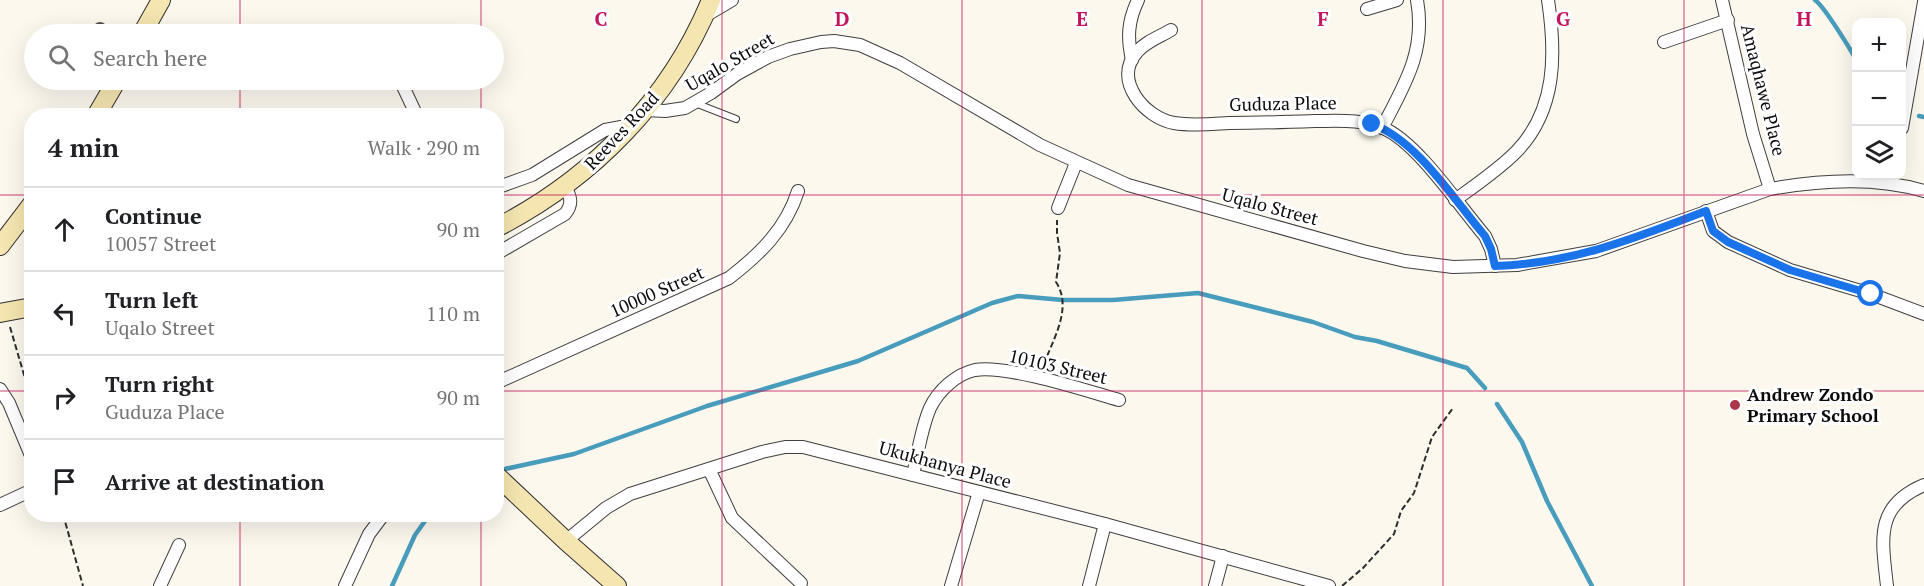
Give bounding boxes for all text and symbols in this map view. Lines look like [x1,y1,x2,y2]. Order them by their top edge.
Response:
text: C [594,5,608,32]
text: D [835,5,849,32]
text: E [1076,5,1088,32]
text: F [1317,5,1329,32]
text: G [1556,5,1570,32]
text: H [1796,5,1812,32]
map controls [1852,18,1906,180]
button: + [1852,18,1906,72]
street label: Amaqhawe Place [1736,21,1792,158]
search box [24,24,504,90]
street label: Uqalo Street [681,26,779,96]
icon: search [45,41,78,74]
text: Search here [93,43,207,72]
button: − [1852,72,1906,126]
street label: Reeves Road [579,86,664,175]
street label: Guduza Place [1229,90,1337,116]
route end [1358,110,1384,136]
button: layers [1852,126,1906,180]
text: 4 min [48,130,119,164]
text: Walk · 290 m [368,134,480,161]
street label: Uqalo Street [1219,182,1321,230]
text: Continue [105,201,202,230]
icon: ahead [48,213,81,246]
text: 90 m [437,216,480,243]
text: 10057 Street [105,230,217,257]
street label: 10000 Street [606,260,708,322]
route start [1857,280,1883,306]
text: Turn left [105,285,198,314]
icon: left [48,297,81,330]
text: 110 m [426,300,480,327]
text: Uqalo Street [105,314,215,341]
street label: 10103 Street [1007,343,1110,389]
text: Turn right [105,369,214,398]
icon: right [48,381,81,414]
place label: Andrew Zondo Primary School [1747,382,1879,427]
text: 90 m [437,384,480,411]
text: Guduza Place [105,398,225,425]
marker: Andrew Zondo Primary School [1728,398,1742,412]
street label: Ukukhanya Place [876,435,1014,493]
icon: arrive [48,465,81,498]
text: Arrive at destination [105,467,324,496]

